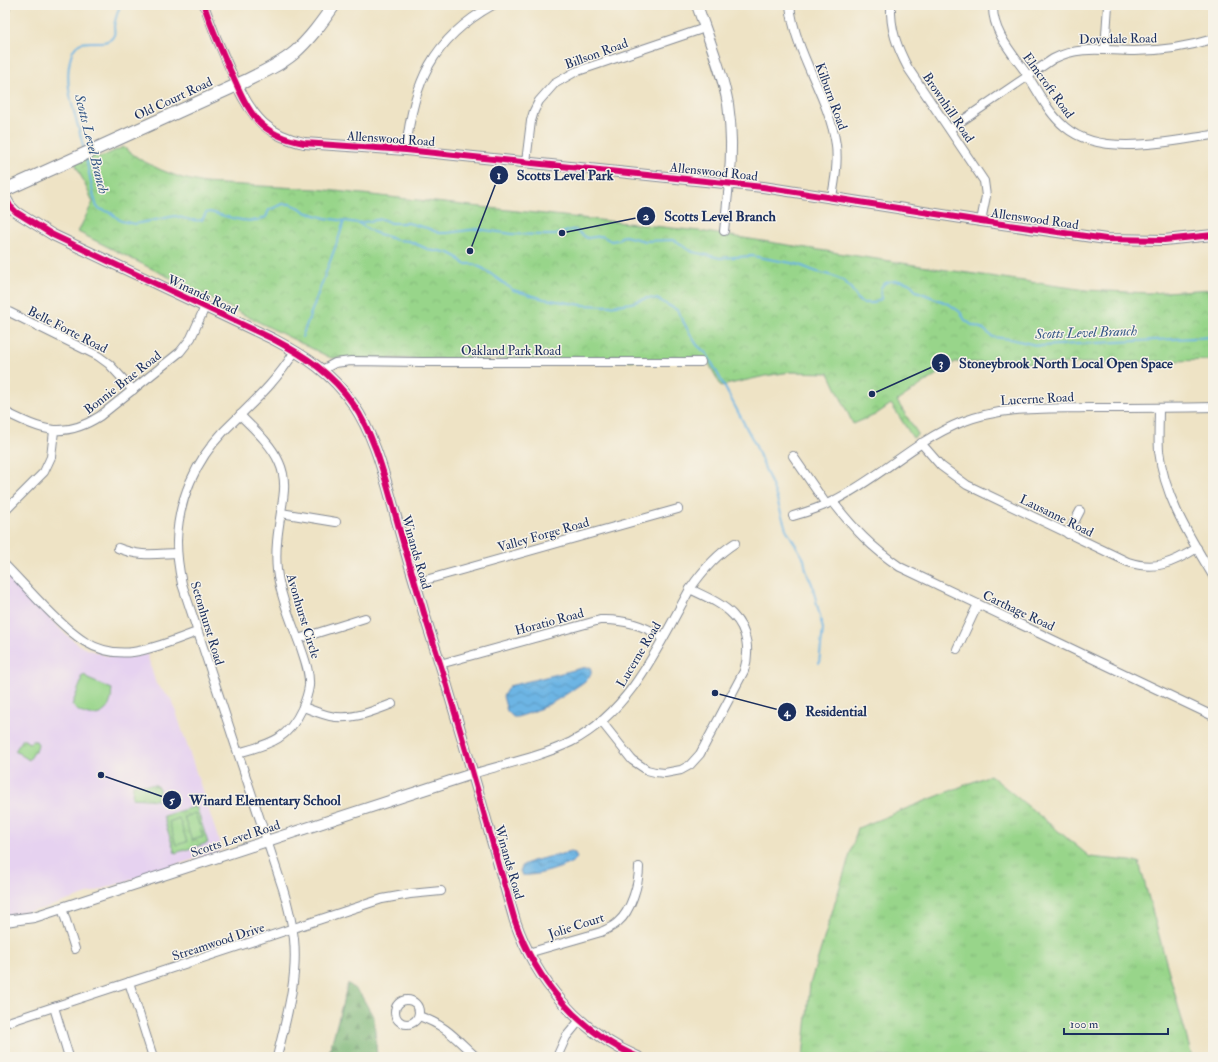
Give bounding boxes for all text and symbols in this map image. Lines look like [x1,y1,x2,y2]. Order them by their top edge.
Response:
street label: Dovedale Road [1079,30,1158,48]
street label: Billson Road [563,35,631,73]
street label: Elmcroft Road [1019,50,1078,122]
street label: Kilburn Road [812,61,851,133]
street label: Brownhill Road [919,70,978,146]
street label: Old Court Road [132,74,216,124]
water label: Scotts Level Branch [71,92,112,196]
street label: Allenswood Road [345,128,436,150]
street label: Allenswood Road [668,159,759,185]
callout: Scotts Level Park [489,162,621,188]
text: Scotts Level Park [517,167,614,184]
text: 1 [497,168,501,183]
callout: Scotts Level Branch [636,203,784,229]
street label: Allenswood Road [989,205,1080,233]
text: Scotts Level Branch [664,208,776,225]
text: 2 [643,209,649,224]
street label: Winands Road [164,271,241,319]
street label: Belle Forte Road [25,303,111,357]
water label: Scotts Level Branch [1034,322,1137,343]
street label: Oakland Park Road [461,343,562,359]
street label: Bonnie Brae Road [81,347,165,418]
callout: Stoneybrook North Local Open Space [931,350,1181,376]
text: Stoneybrook North Local Open Space [959,355,1173,373]
text: 3 [939,356,944,371]
street label: Lucerne Road [1000,389,1075,409]
street label: Lausanne Road [1017,491,1097,541]
street label: Winands Road [398,512,434,592]
street label: Valley Forge Road [496,514,592,557]
street label: Avonhurst Circle [282,571,324,661]
street label: Setonhurst Road [187,580,228,668]
street label: Carthage Road [980,587,1058,635]
street label: Horatio Road [513,605,586,639]
street label: Lucerne Road [613,618,665,690]
callout: Residential [777,699,874,725]
text: Residential [805,703,867,720]
text: 4 [783,705,792,720]
callout: Winard Elementary School [162,787,349,813]
text: Winard Elementary School [188,792,341,810]
text: 5 [169,793,175,808]
street label: Scotts Level Road [188,817,283,861]
street label: Winands Road [491,822,527,902]
street label: Jolie Court [545,909,606,943]
street label: Streamwood Drive [170,919,267,964]
scale bar [1064,1010,1168,1036]
text: 100 m [1070,1017,1099,1032]

